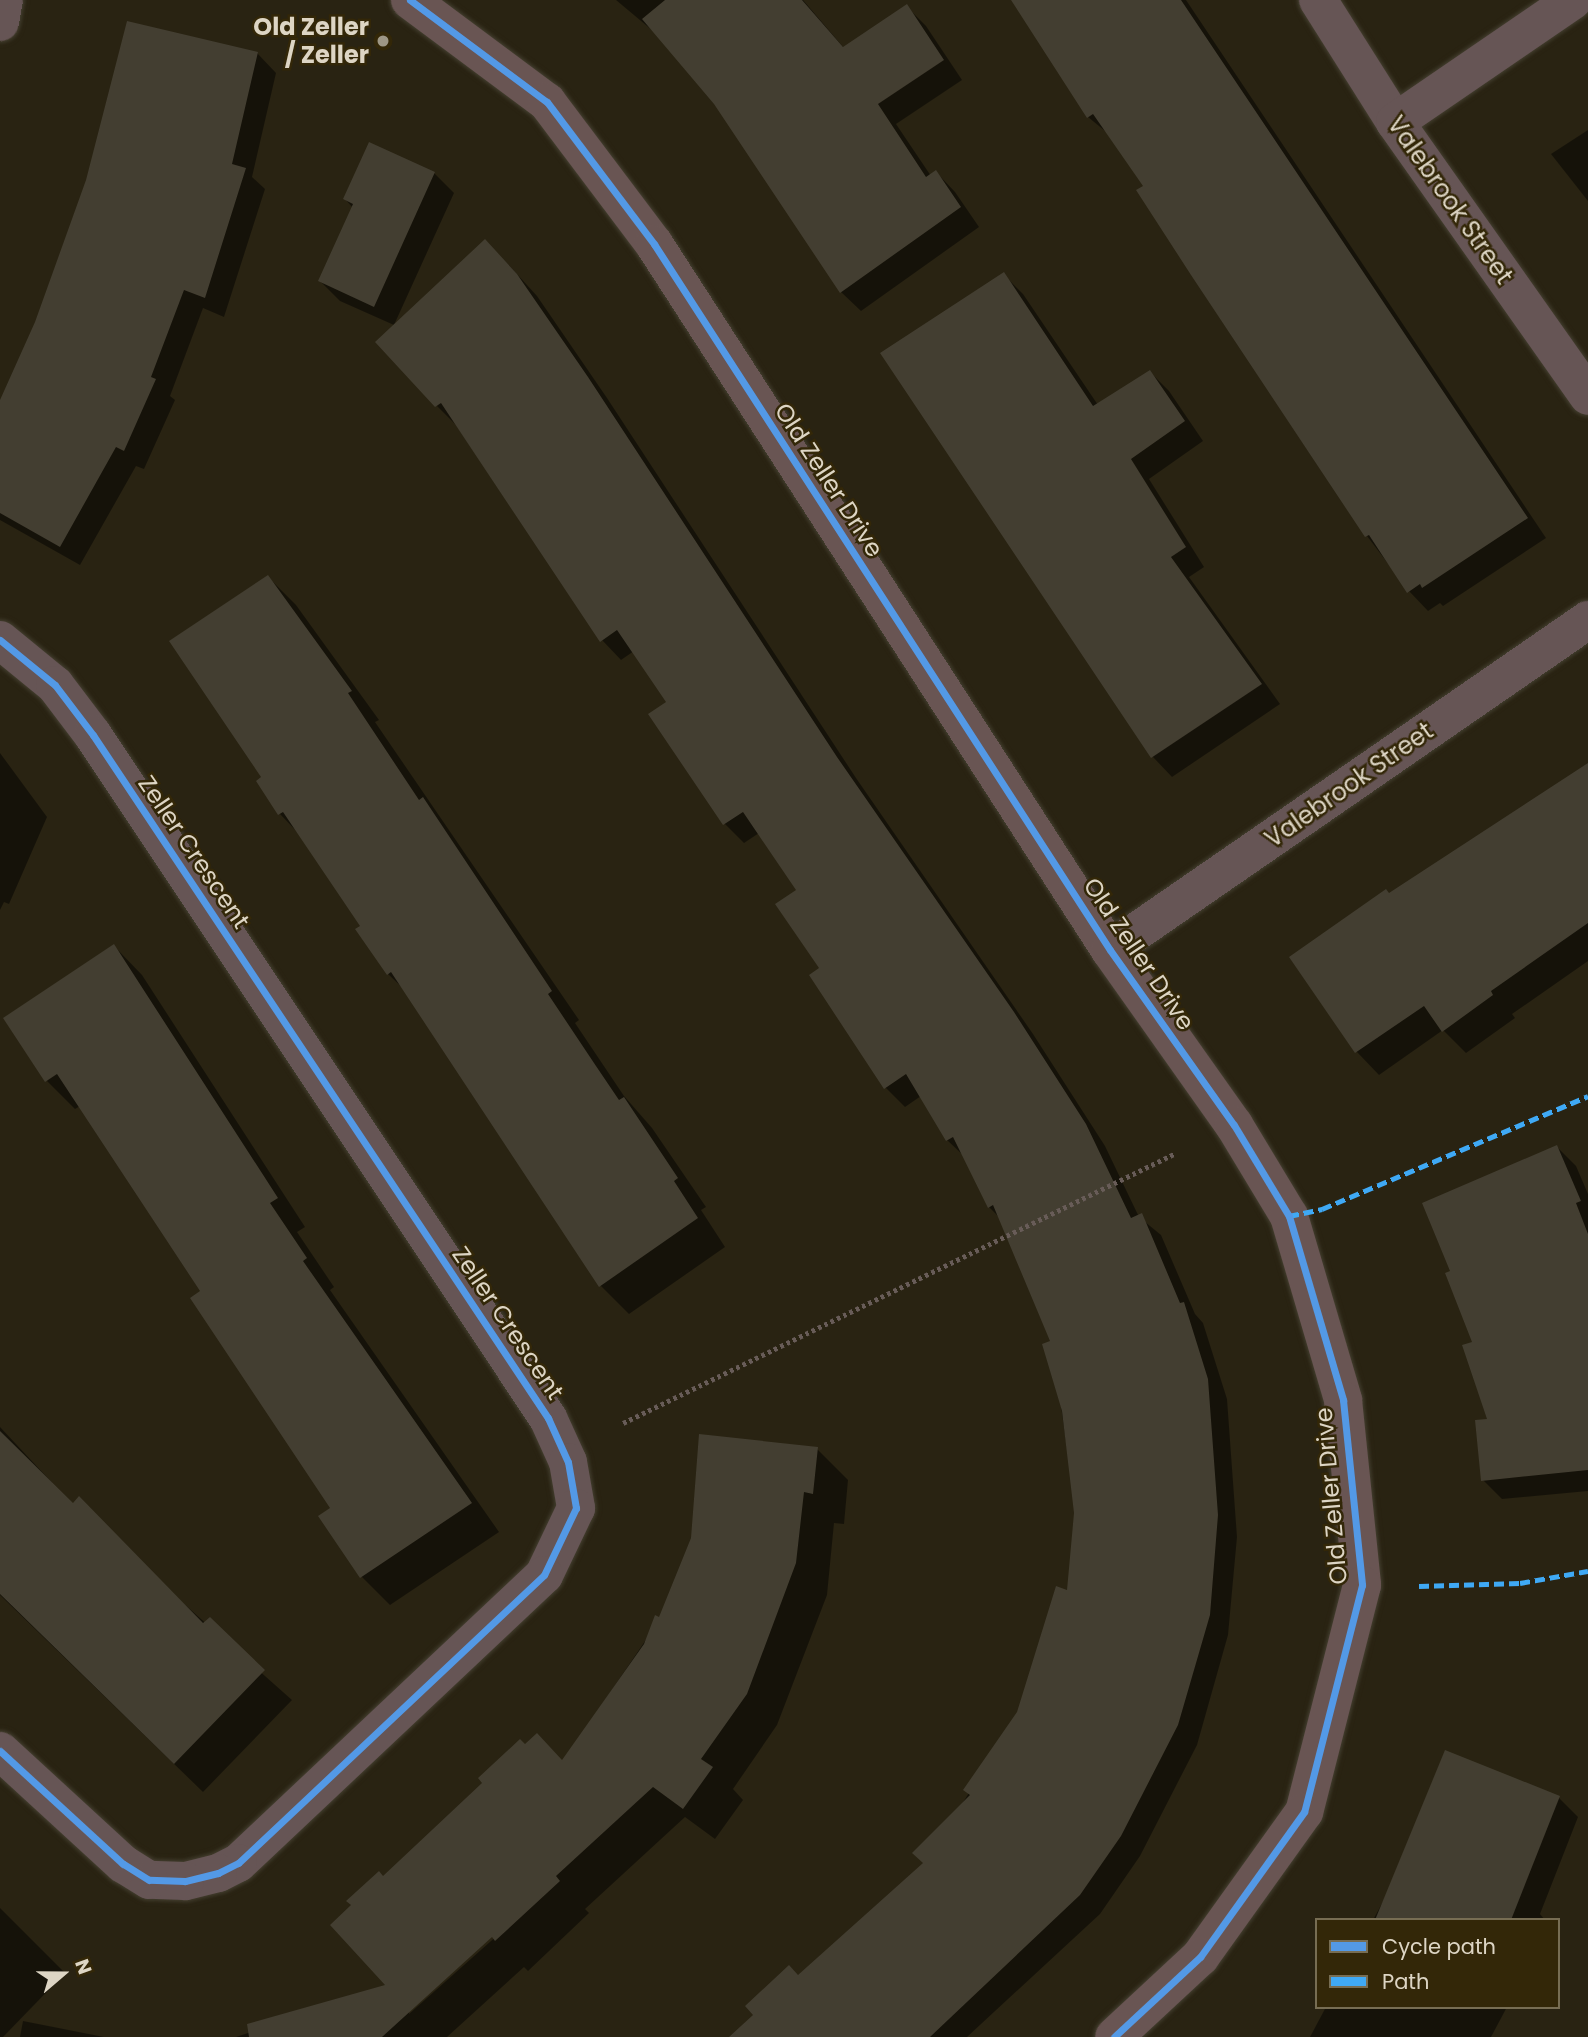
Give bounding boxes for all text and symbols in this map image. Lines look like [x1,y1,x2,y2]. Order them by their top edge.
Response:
place label: Old Zeller / Zeller [253,13,369,69]
marker: Old Zeller / Zeller [375,33,391,49]
street label: Valebrook Street [1381,111,1519,289]
street label: Old Zeller Drive [769,398,889,562]
street label: Valebrook Street [1260,716,1438,854]
street label: Zeller Crescent [132,770,256,934]
street label: Old Zeller Drive [1077,872,1201,1036]
street label: Zeller Crescent [446,1241,570,1405]
street label: Old Zeller Drive [1309,1406,1353,1586]
legend [1315,1918,1560,2009]
text: Cycle path [1382,1932,1496,1961]
north arrow [28,1939,98,2009]
text: N [68,1955,98,1978]
text: Path [1382,1967,1429,1996]

